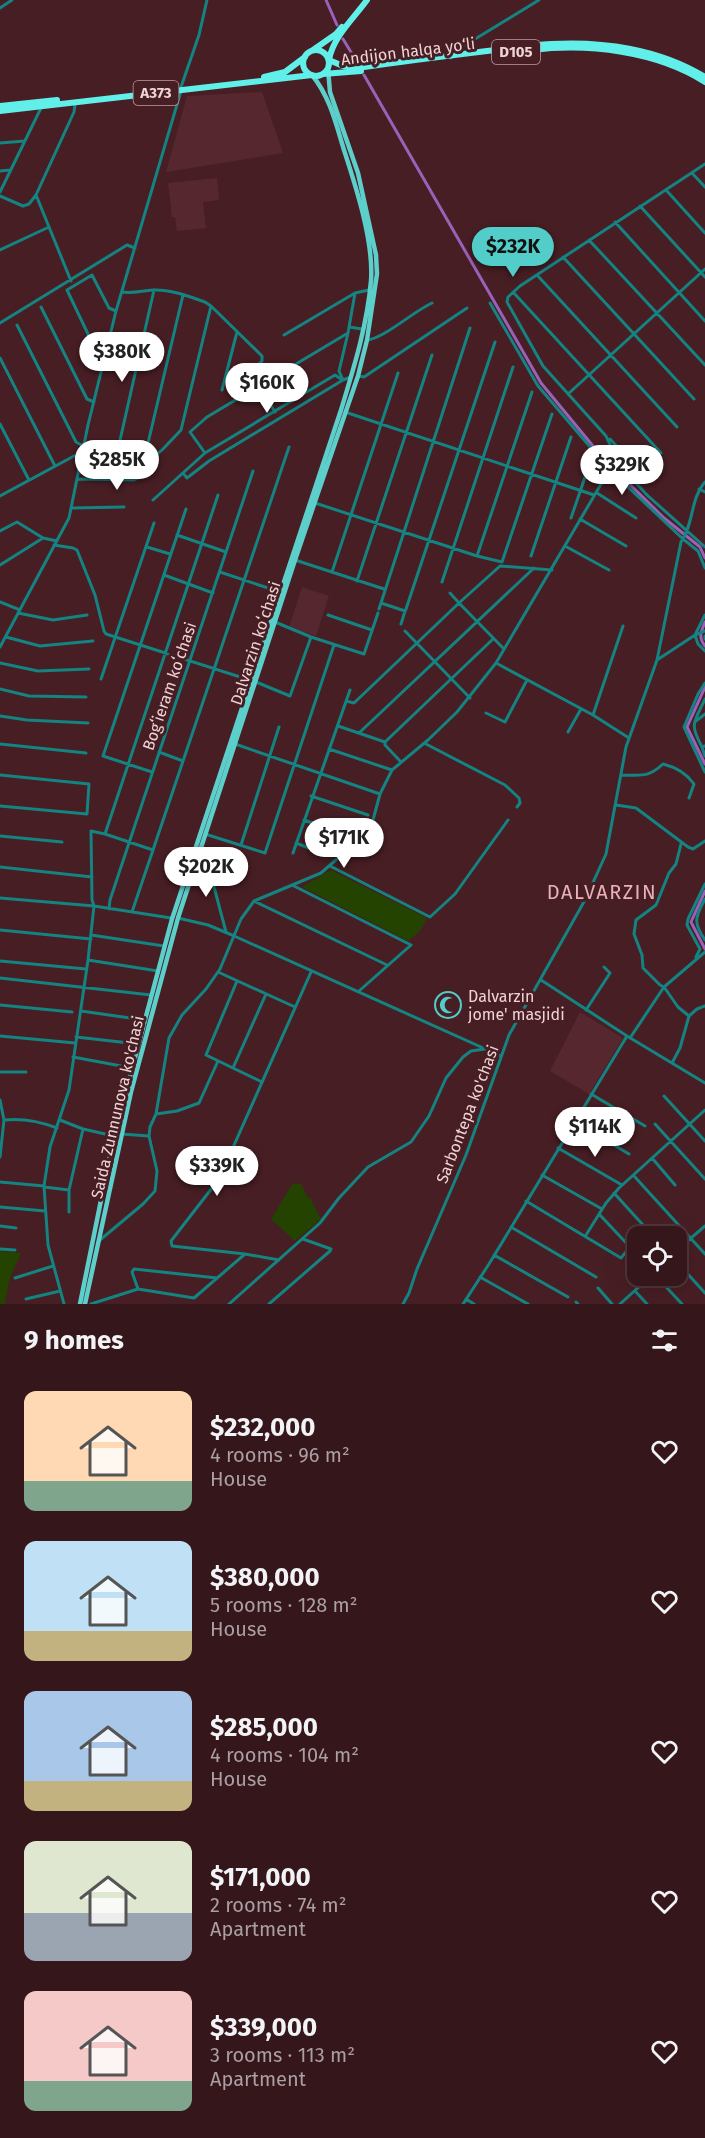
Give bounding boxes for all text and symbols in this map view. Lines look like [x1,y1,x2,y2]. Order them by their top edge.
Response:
street label: Andijon halqa yo‘li [340,34,476,69]
road number: D105 [492,40,540,64]
road number: A373 [134,81,178,105]
pin: $232K [471,227,555,278]
text: $232K [486,234,540,258]
pin: $380K [80,332,164,383]
text: $380K [93,339,151,363]
pin: $160K [225,363,309,414]
text: $160K [239,370,295,394]
pin: $285K [75,440,159,491]
pin: $329K [580,445,664,496]
text: $285K [89,447,145,471]
text: $329K [594,452,650,476]
street label: Dalvarzin koʻchasi [227,579,284,707]
street label: Bogʻieram koʻchasi [139,620,200,753]
pin: $171K [302,818,386,869]
text: $171K [319,825,369,849]
pin: $202K [164,847,248,898]
text: $202K [178,854,234,878]
district label: DALVARZIN [547,880,657,904]
place label: Dalvarzin jome' masjidi [467,987,565,1024]
mosque icon: Dalvarzin jome' masjidi [433,990,463,1020]
street label: Saida Zunnunova ko'chasi [87,1014,148,1200]
street label: Sarbontepa ko'chasi [432,1042,503,1186]
pin: $114K [553,1107,637,1158]
text: $114K [569,1114,621,1138]
pin: $339K [175,1146,259,1197]
text: $339K [189,1153,245,1177]
map controls [627,1226,687,1286]
button: locate [627,1226,687,1286]
icon: filters [648,1324,681,1357]
text: 9 homes [24,1325,124,1356]
text: $232,000 [210,1412,316,1443]
icon: home [72,1415,144,1487]
icon: heart [648,1435,681,1468]
text: 4 rooms · 96 m² [210,1443,350,1467]
text: House [210,1467,267,1491]
text: $380,000 [210,1562,320,1593]
icon: home [72,1565,144,1637]
icon: heart [648,1585,681,1618]
text: 5 rooms · 128 m² [210,1593,358,1617]
text: House [210,1617,267,1641]
text: $285,000 [210,1712,318,1743]
icon: home [72,1715,144,1787]
icon: heart [648,1735,681,1768]
text: 4 rooms · 104 m² [210,1743,359,1767]
text: House [210,1767,267,1791]
text: $171,000 [210,1862,311,1893]
icon: home [72,1865,144,1937]
icon: heart [648,1885,681,1918]
text: 2 rooms · 74 m² [210,1893,347,1917]
text: Apartment [210,1917,306,1941]
text: $339,000 [210,2012,317,2043]
icon: home [72,2015,144,2087]
icon: heart [648,2035,681,2068]
text: 3 rooms · 113 m² [210,2043,355,2067]
text: Apartment [210,2067,306,2091]

